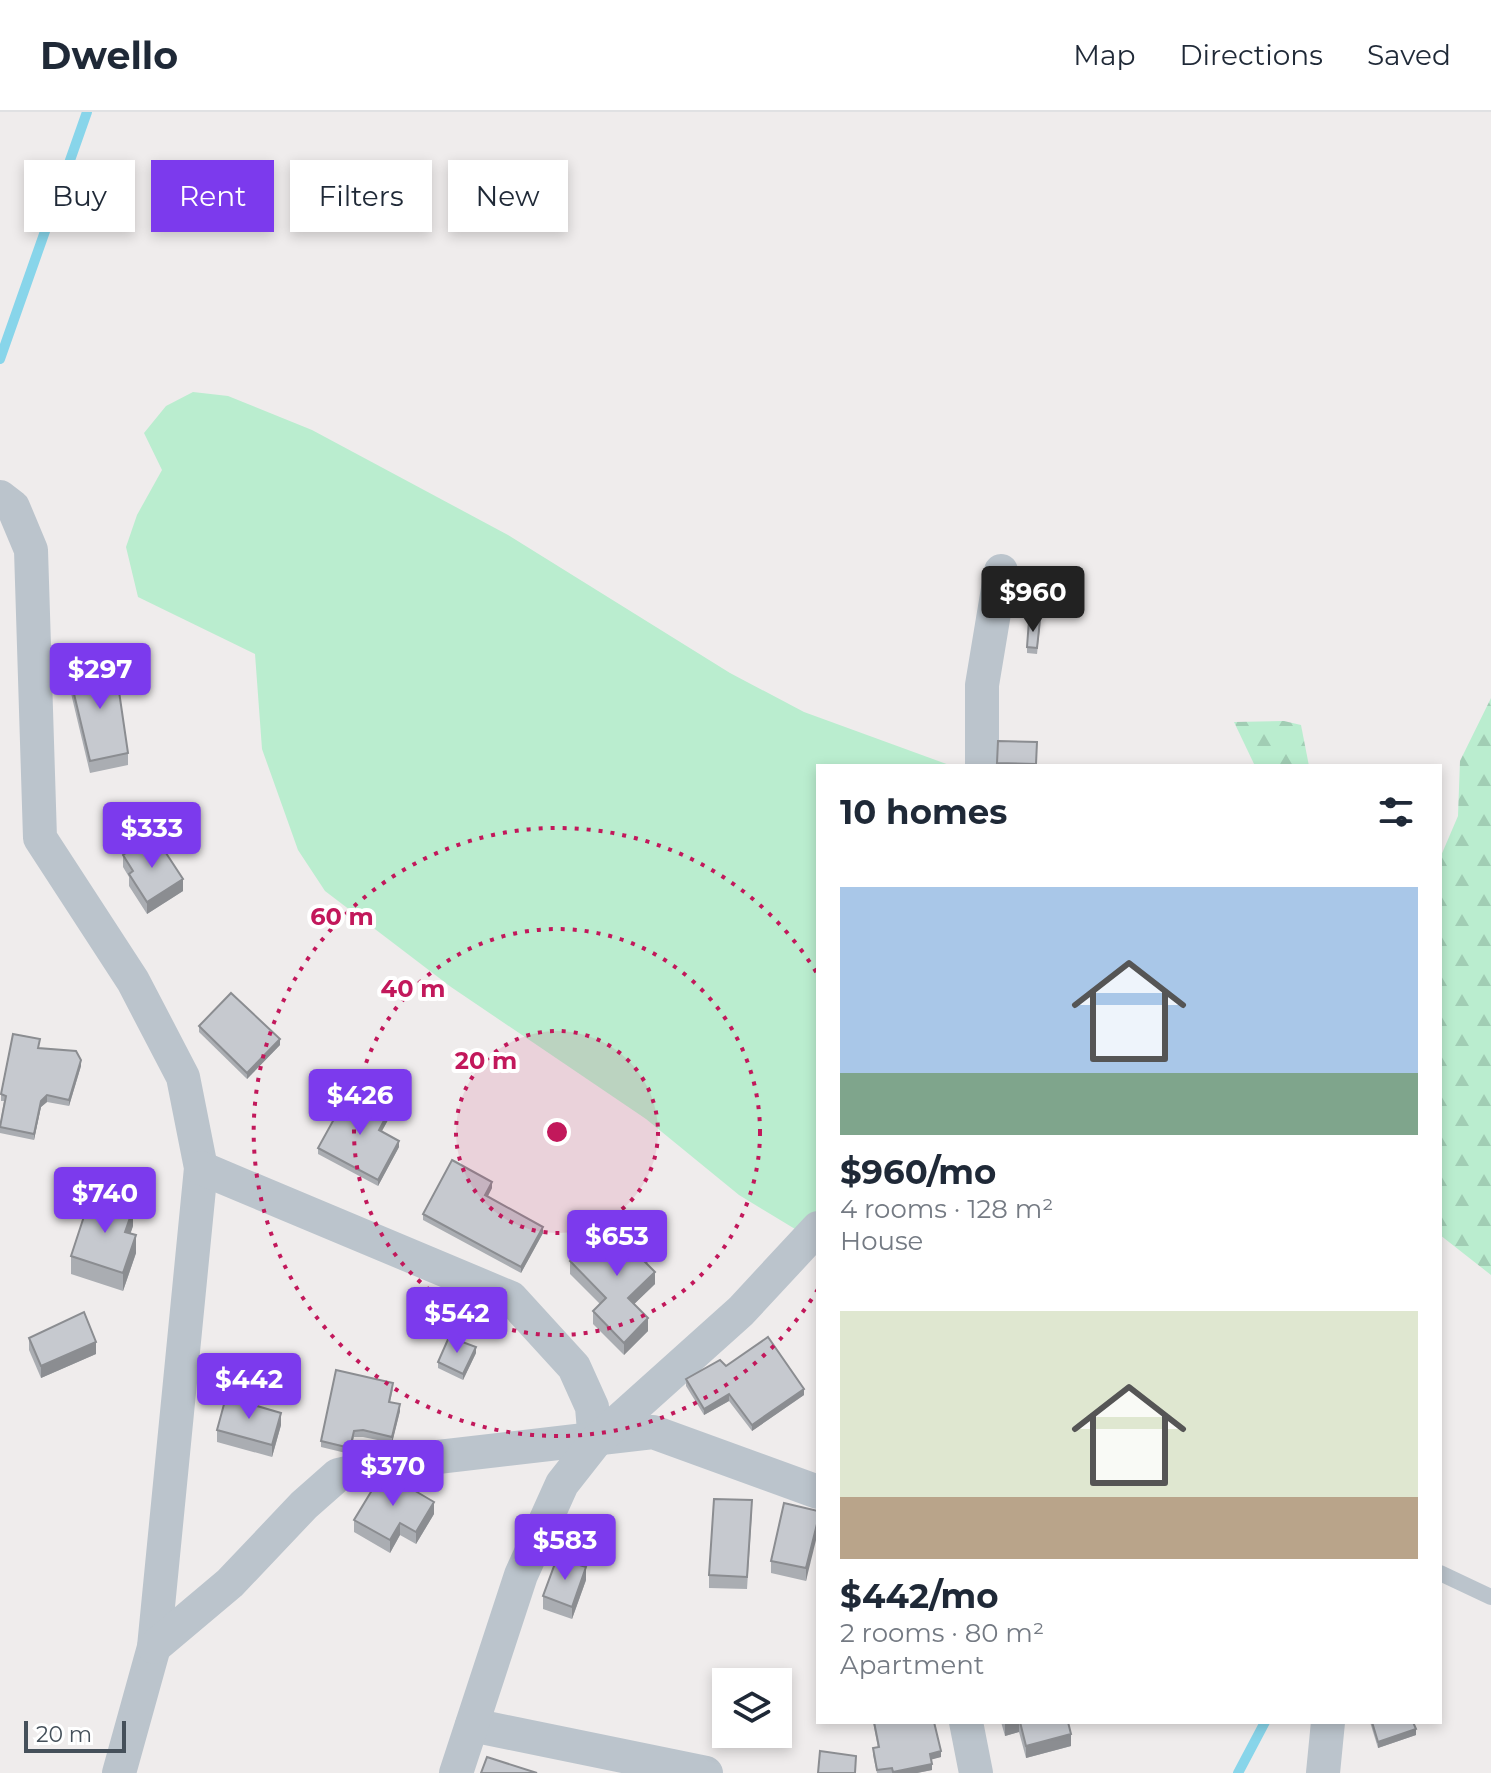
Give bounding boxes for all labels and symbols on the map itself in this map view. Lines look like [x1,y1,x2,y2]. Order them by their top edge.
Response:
pin: $960 [986,566,1080,634]
pin: $297 [53,643,147,711]
pin: $333 [105,802,199,870]
text: 60 m [310,902,374,931]
text: 40 m [381,974,445,1003]
text: 20 m [455,1046,517,1075]
pin: $426 [313,1069,407,1137]
centre of rings [543,1118,571,1146]
pin: $740 [58,1167,152,1235]
pin: $653 [570,1210,664,1278]
pin: $542 [410,1287,504,1355]
pin: $442 [202,1353,296,1421]
pin: $370 [346,1440,440,1508]
pin: $583 [518,1514,612,1582]
scale bar [24,1717,126,1753]

